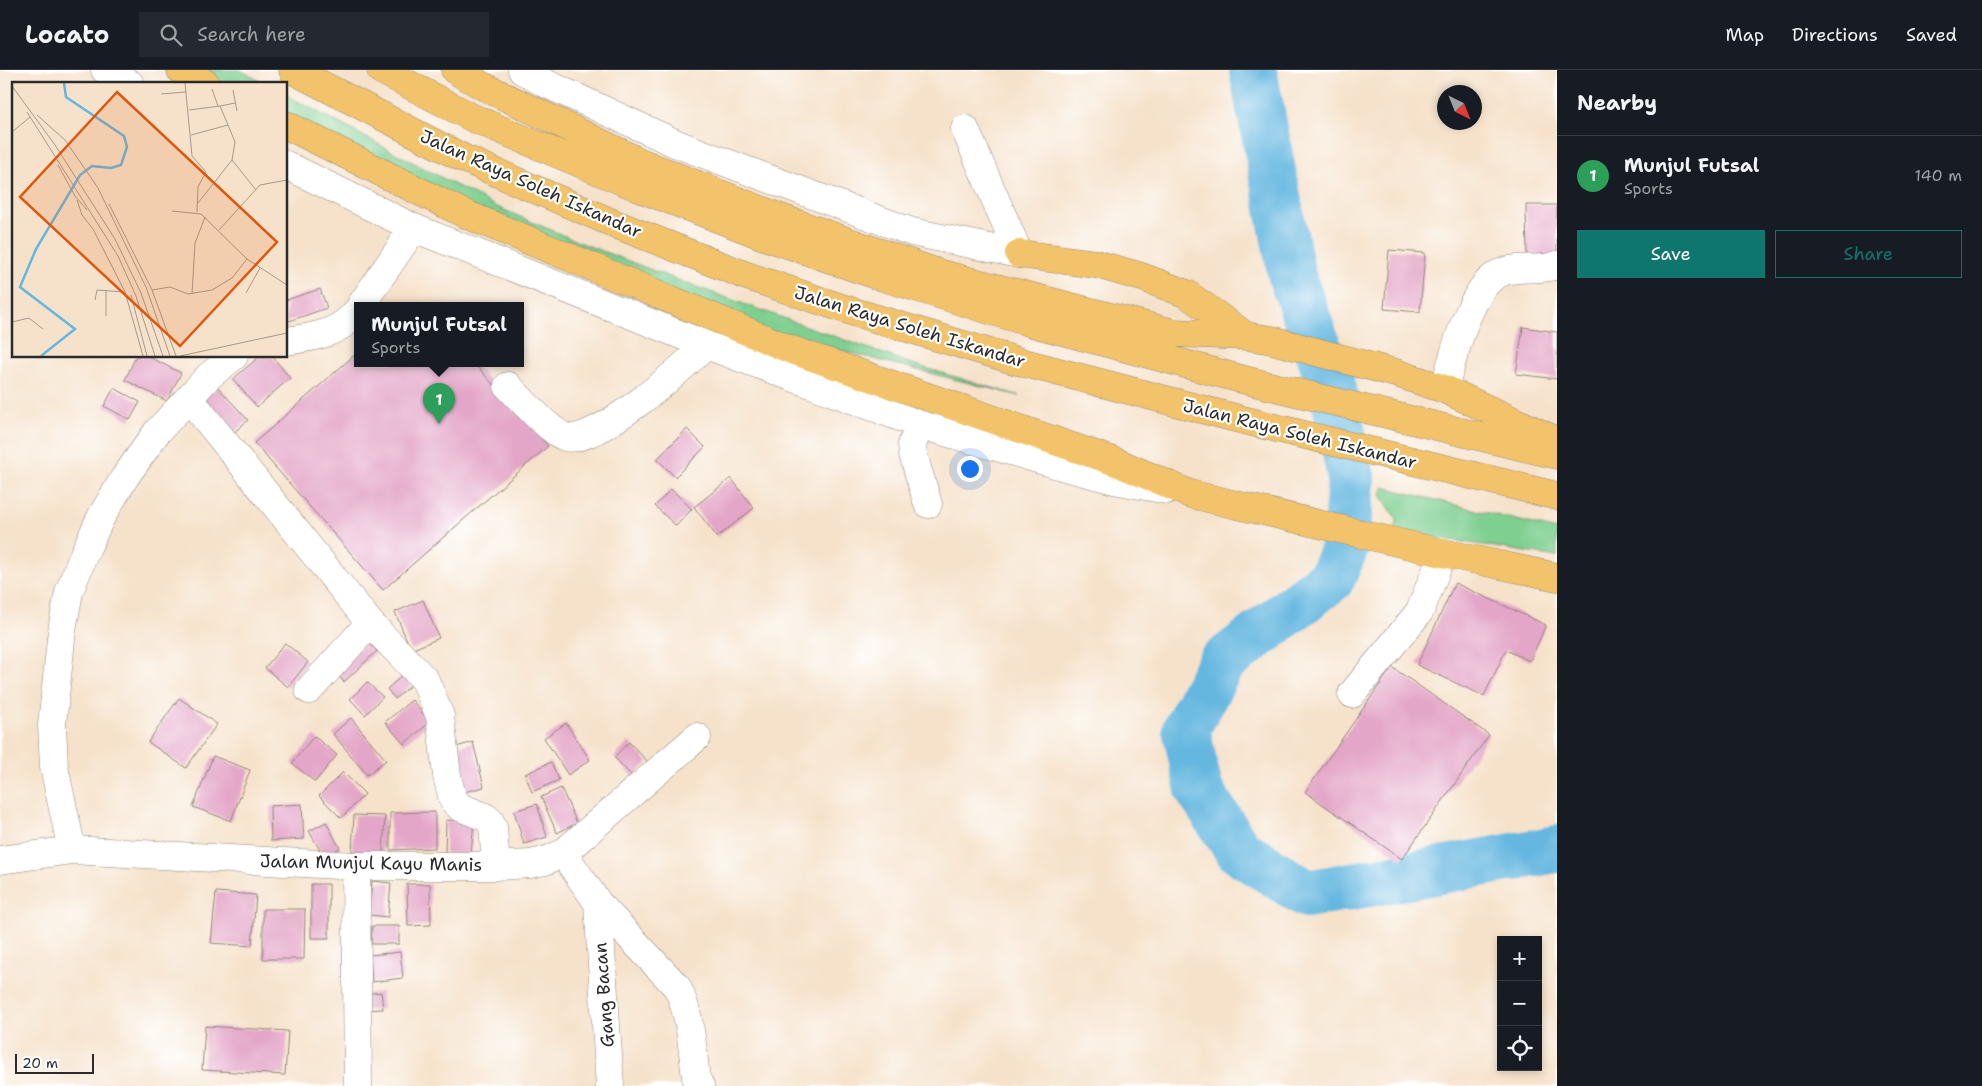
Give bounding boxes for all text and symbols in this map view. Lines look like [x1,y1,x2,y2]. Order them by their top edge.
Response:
search box [139,12,489,57]
text: Locato [25,19,109,51]
icon: search [157,21,185,49]
text: Search here [197,22,306,47]
text: Map [1726,23,1764,47]
text: Directions [1792,23,1878,47]
text: Saved [1906,23,1957,47]
inset map [12,82,288,358]
north arrow [1437,85,1482,130]
text: Nearby [1577,89,1657,117]
street label: Jalan Raya Soleh Iskandar [416,124,646,244]
text: Munjul Futsal [1624,153,1759,178]
text: 1 [1589,165,1597,186]
text: 140 m [1915,165,1962,186]
text: Sports [1624,178,1673,199]
button: Save [1577,230,1765,278]
button: Share [1775,230,1962,278]
street label: Jalan Raya Soleh Iskandar [792,280,1028,374]
popup [354,302,524,367]
text: Munjul Futsal [371,312,507,337]
text: Sports [371,337,420,358]
pin: 1 [423,383,455,424]
street label: Jalan Raya Soleh Iskandar [1181,393,1419,475]
your location [957,456,983,482]
street label: Jalan Munjul Kayu Manis [260,849,482,877]
map controls [1497,936,1542,1071]
button: + [1497,936,1542,981]
street label: Gang Bacan [588,942,620,1048]
button: − [1497,981,1542,1026]
button: locate [1497,1026,1542,1071]
scale bar [15,1051,94,1074]
text: 20 m [22,1054,58,1072]

